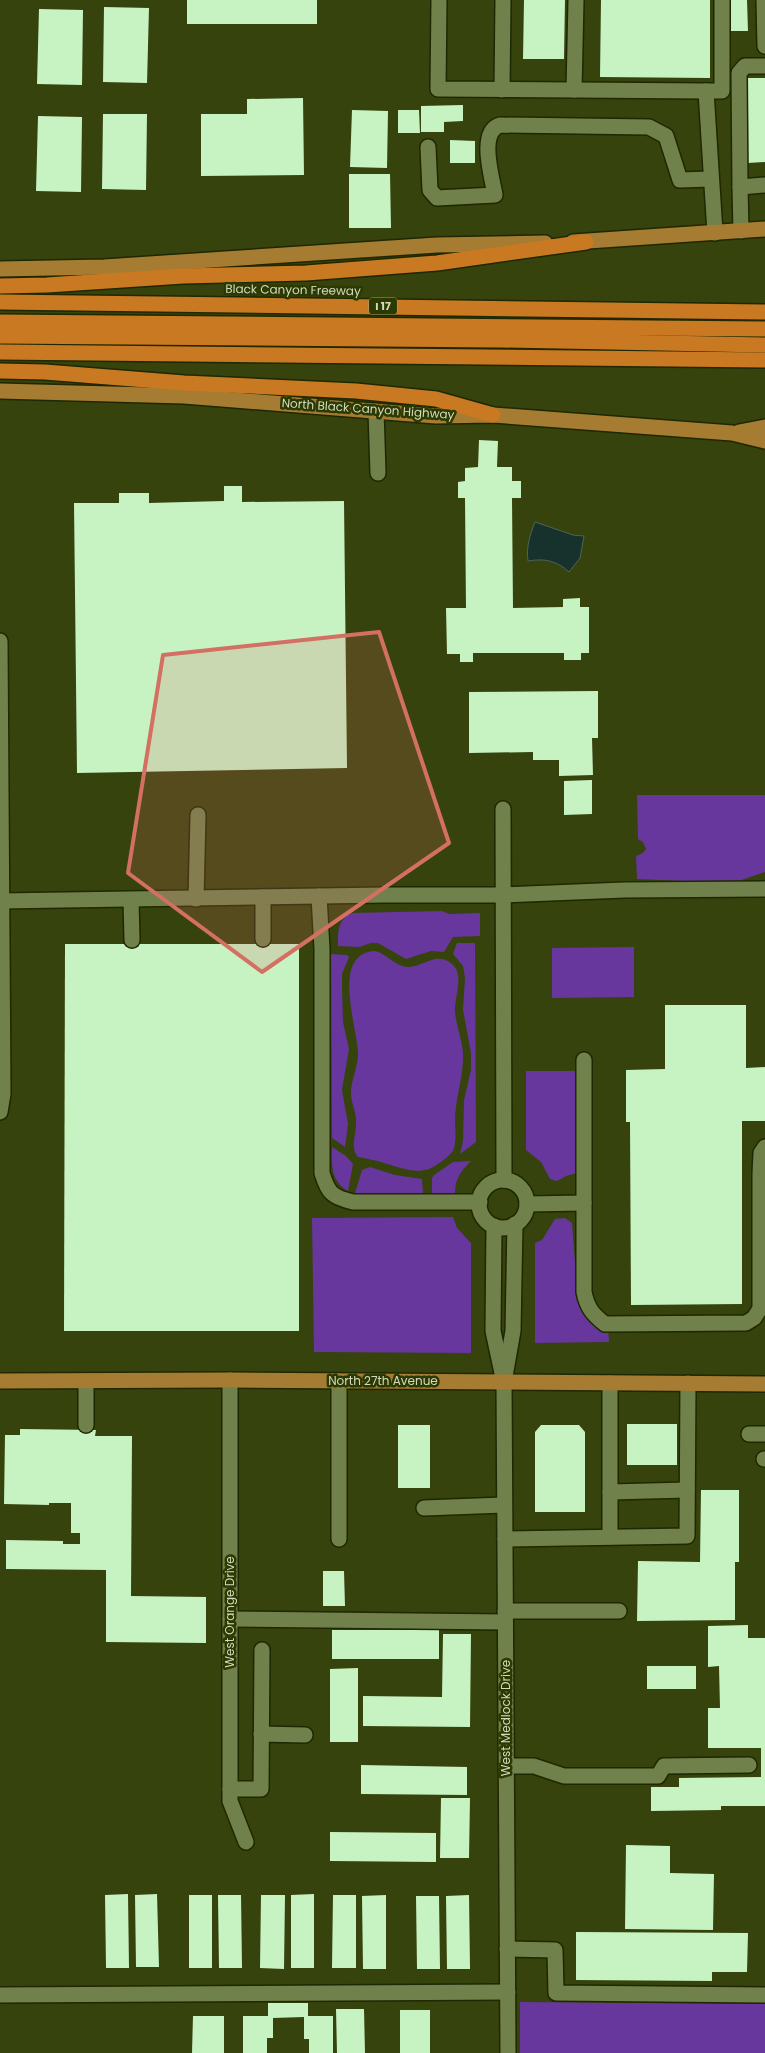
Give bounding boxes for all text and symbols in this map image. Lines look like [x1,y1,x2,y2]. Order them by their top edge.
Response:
street label: Black Canyon Freeway [225,280,361,299]
road number: I 17 [369,298,397,314]
street label: North Black Canyon Highway [281,394,455,423]
street label: North 27th Avenue [328,1372,438,1389]
street label: West Orange Drive [221,1556,238,1668]
street label: West Medlock Drive [497,1660,514,1776]

